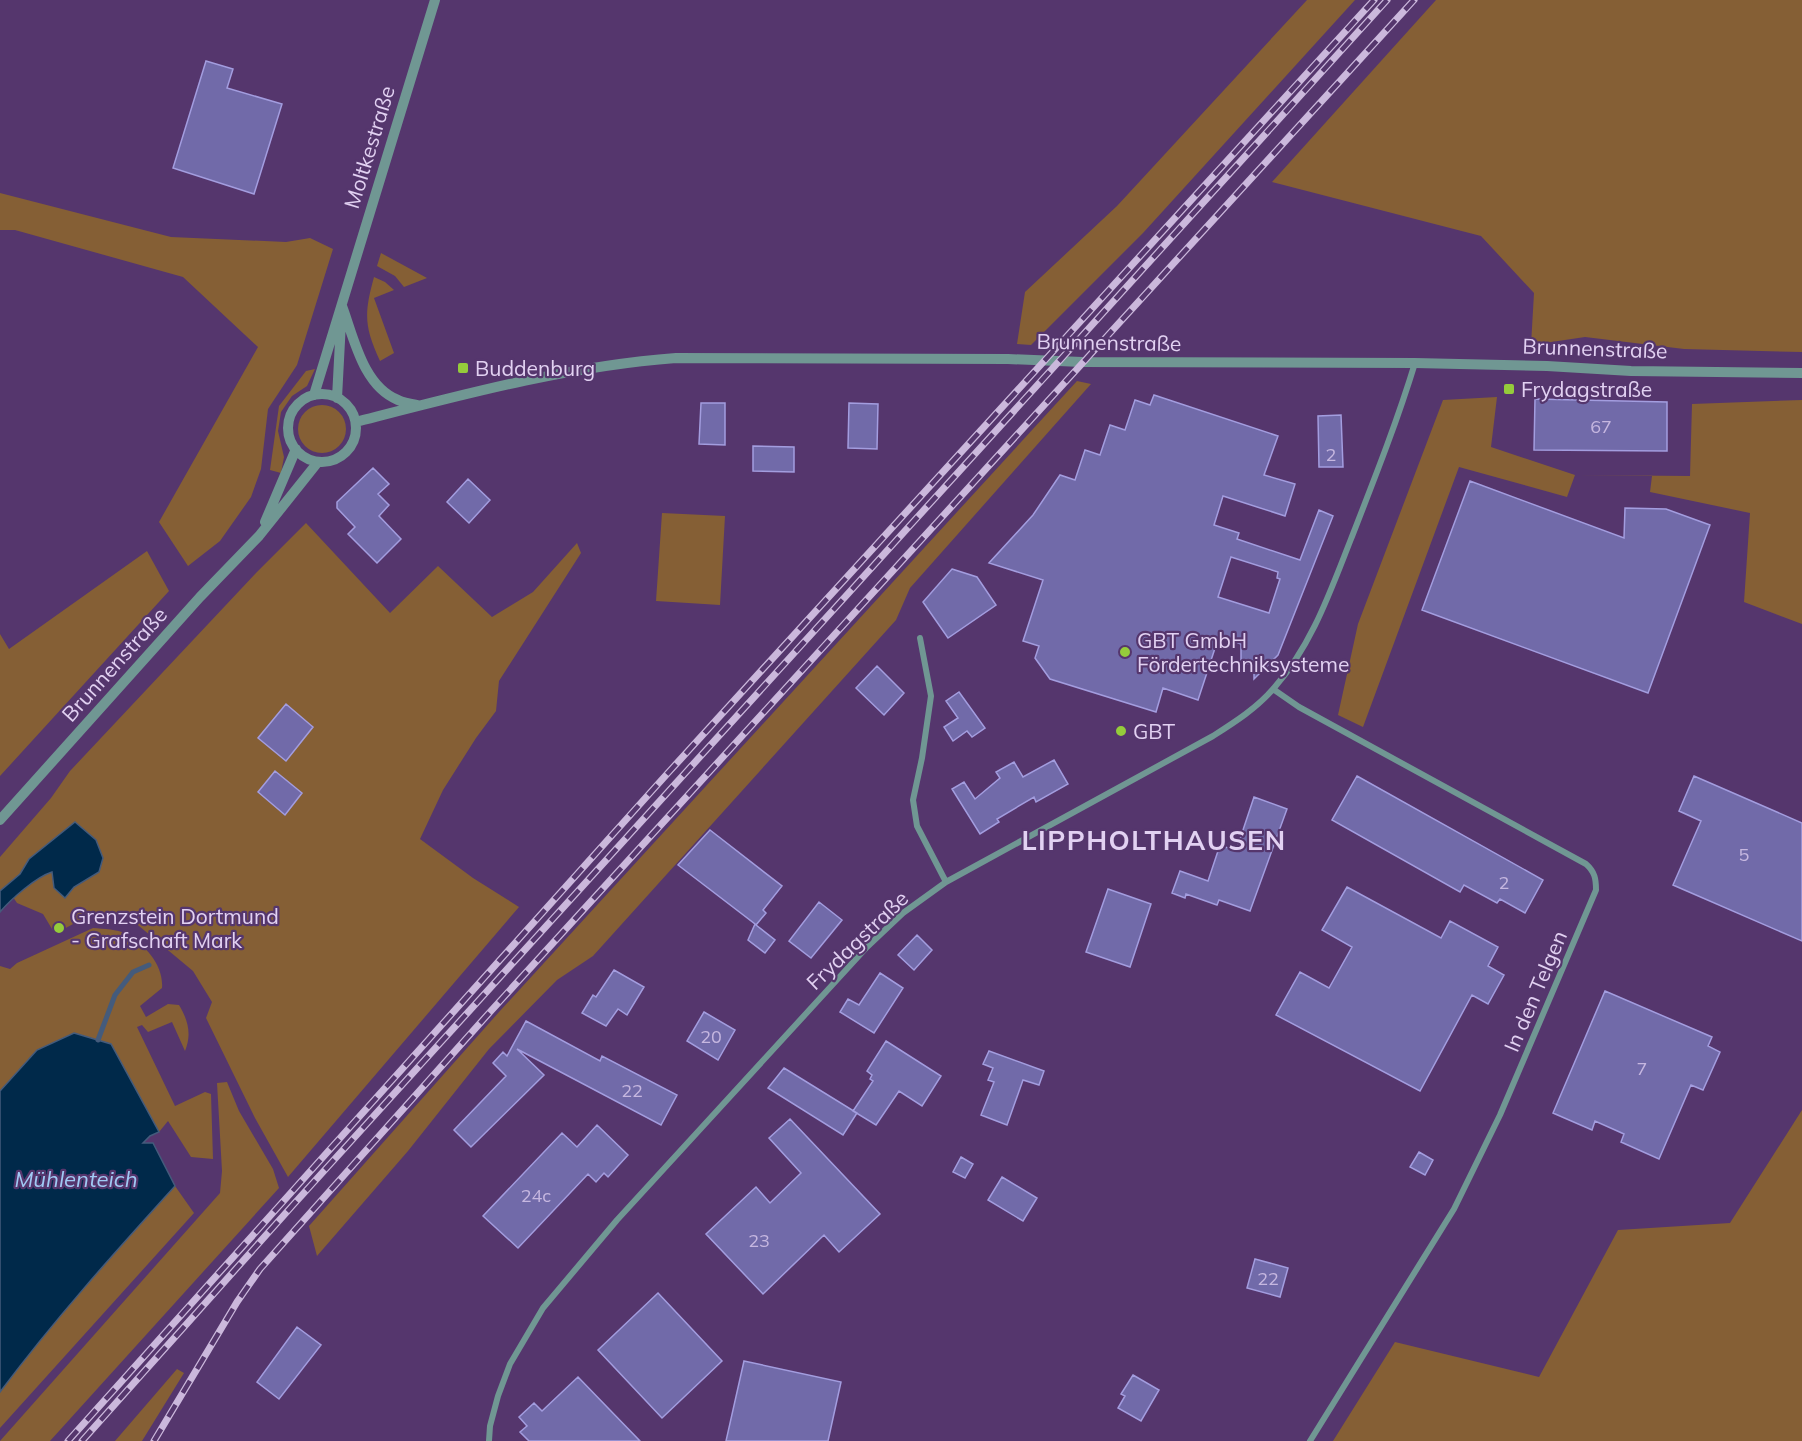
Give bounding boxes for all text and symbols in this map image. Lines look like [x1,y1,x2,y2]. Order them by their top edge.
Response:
street label: Moltkestraße [338,83,400,211]
street label: Brunnenstraße [1036,328,1182,356]
street label: Brunnenstraße [1522,332,1668,364]
place label: Buddenburg [475,355,595,381]
marker: Buddenburg [456,361,470,375]
place label: Frydagstraße [1521,376,1652,402]
marker: Frydagstraße [1502,382,1516,396]
house number: 67 [1590,415,1612,438]
house number: 2 [1326,443,1336,466]
street label: Brunnenstraße [56,601,172,727]
place label: GBT GmbH Fördertechniksysteme [1137,627,1349,677]
marker: GBT GmbH Fördertechniksysteme [1118,645,1132,659]
place label: GBT [1133,718,1175,744]
marker: GBT [1114,724,1128,738]
district label: LIPPHOLTHAUSEN [1021,823,1287,857]
house number: 5 [1739,843,1750,866]
house number: 2 [1499,871,1509,894]
street label: Frydagstraße [801,885,913,995]
place label: Grenzstein Dortmund - Grafschaft Mark [71,903,279,953]
marker: Grenzstein Dortmund - Grafschaft Mark [52,921,66,935]
street label: In den Telgen [1498,927,1572,1055]
house number: 20 [700,1025,722,1048]
house number: 7 [1637,1057,1647,1080]
house number: 22 [621,1079,643,1102]
water label: Mühlenteich [14,1165,138,1193]
house number: 24c [521,1184,551,1207]
house number: 23 [748,1229,770,1252]
house number: 22 [1257,1267,1279,1290]

